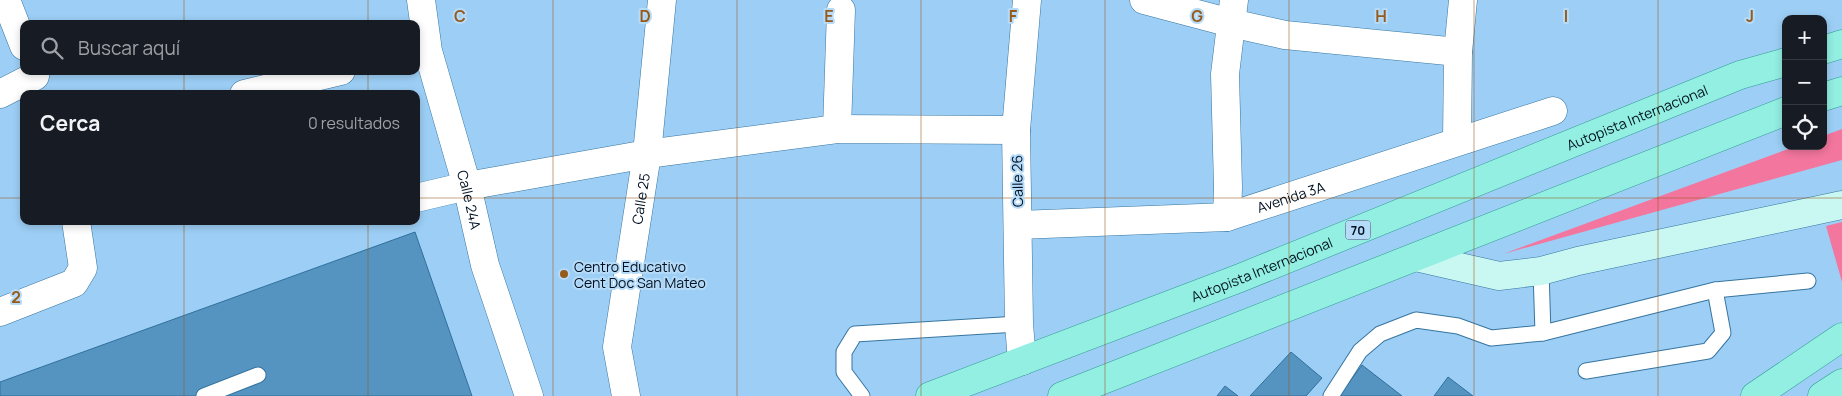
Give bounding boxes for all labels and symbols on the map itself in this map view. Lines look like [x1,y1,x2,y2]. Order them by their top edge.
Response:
text: C [454,5,466,27]
text: D [639,5,651,27]
text: E [824,5,834,27]
text: F [1009,5,1018,27]
text: G [1191,5,1203,27]
text: H [1375,5,1387,27]
text: I [1564,5,1568,27]
text: J [1746,5,1754,27]
street label: Autopista Internacional [1563,80,1710,154]
street label: Calle 26 [1007,155,1027,207]
street label: Calle 24A [453,168,486,231]
street label: Calle 25 [627,172,653,225]
street label: Avenida 3A [1254,176,1327,216]
road number: 70 [1346,220,1370,240]
street label: Autopista Internacional [1188,232,1335,305]
place label: Centro Educativo Cent Doc San Mateo [574,257,706,292]
marker: Centro Educativo Cent Doc San Mateo [558,268,570,280]
text: 2 [11,286,21,308]

